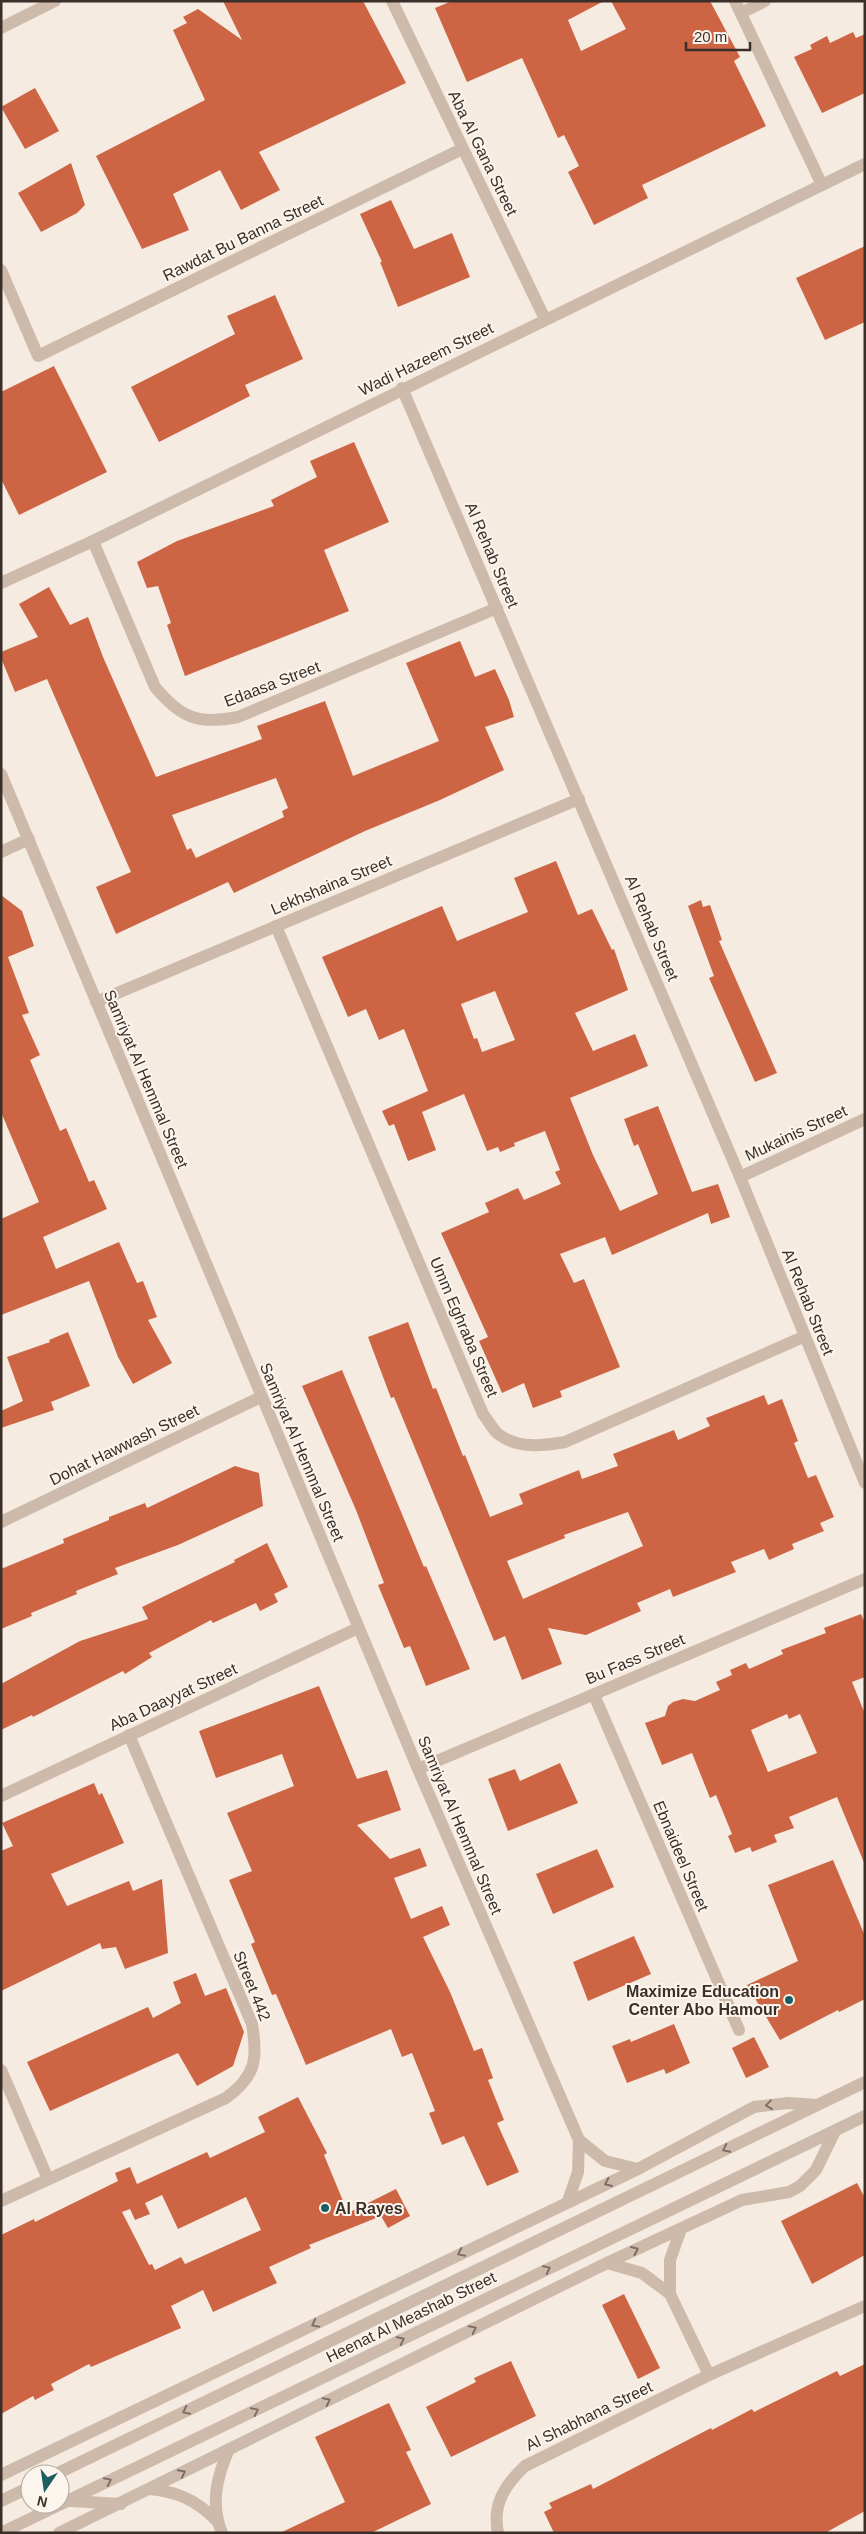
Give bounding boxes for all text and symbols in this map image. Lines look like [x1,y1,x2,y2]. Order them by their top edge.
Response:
scale bar [686,20,750,52]
text: 20 m [694,28,727,45]
street label: Aba Al Gana Street [445,88,521,219]
street label: Rawdat Bu Banna Street [160,192,326,284]
street label: Wadi Hazeem Street [356,319,496,399]
street label: Al Rehab Street [462,500,522,611]
street label: Edaasa Street [222,658,323,710]
street label: Lekhshaina Street [268,852,394,918]
street label: Al Rehab Street [622,873,682,984]
street label: Samriyat Al Hemmal Street [101,987,192,1171]
street label: Mukainis Street [742,1102,850,1164]
street label: Al Rehab Street [779,1246,837,1358]
street label: Umm Eghraba Street [427,1255,501,1400]
street label: Samriyat Al Hemmal Street [257,1360,348,1544]
street label: Dohat Hawwash Street [47,1401,202,1489]
street label: Bu Fass Street [583,1630,688,1687]
street label: Aba Daayyat Street [107,1660,240,1734]
street label: Samriyat Al Hemmal Street [415,1733,506,1917]
street label: Ebnaideel Street [650,1798,712,1914]
street label: Street 442 [230,1949,274,2024]
place label: Maximize Education Center Abo Hamour [626,1983,779,2018]
marker: Maximize Education Center Abo Hamour [783,1994,795,2006]
one-way arrow [764,2099,773,2109]
one-way arrow [722,2143,731,2153]
one-way arrow [604,2177,613,2187]
place label: Al Rayes [335,2200,403,2217]
marker: Al Rayes [319,2202,331,2214]
one-way arrow [630,2246,639,2256]
one-way arrow [457,2247,466,2257]
one-way arrow [542,2266,551,2276]
street label: Heenat Al Meashab Street [323,2268,499,2366]
one-way arrow [311,2318,320,2328]
one-way arrow [468,2325,477,2335]
one-way arrow [396,2336,405,2346]
street label: Al Shabhana Street [523,2378,656,2454]
one-way arrow [322,2396,331,2407]
one-way arrow [183,2405,192,2415]
one-way arrow [250,2406,259,2417]
north arrow [20,2464,70,2514]
one-way arrow [177,2469,186,2479]
one-way arrow [103,2477,112,2487]
text: N [35,2493,49,2511]

